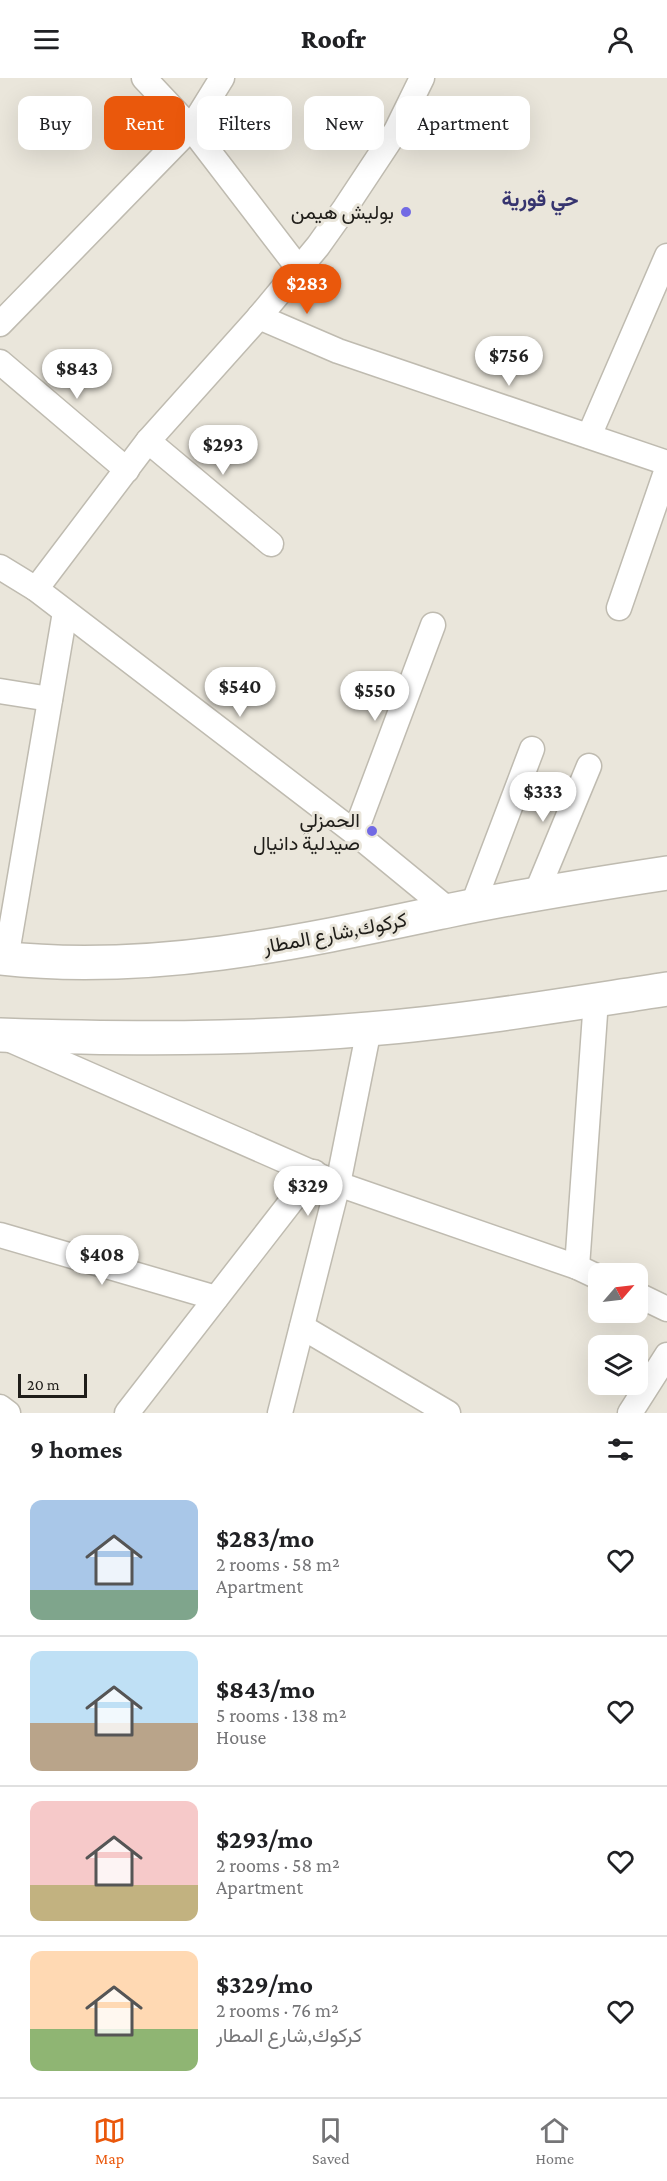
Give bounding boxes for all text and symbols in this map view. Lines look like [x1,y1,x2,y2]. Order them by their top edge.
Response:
icon: menu [30,23,63,56]
icon: person [604,23,637,56]
text: Roofr [301,24,366,54]
chip: Buy [18,96,92,150]
chip: Rent [104,96,185,150]
chip: Filters [197,96,292,150]
chip: New [304,96,384,150]
chip: Apartment [396,96,530,150]
district label: حي قورية [502,187,578,216]
place label: بوليش هيمن [291,201,394,225]
marker: بوليش هيمن [399,205,413,219]
pin: $283 [271,264,343,315]
text: $283 [286,272,328,294]
pin: $756 [473,336,545,387]
text: $756 [489,344,529,366]
pin: $843 [41,349,113,400]
text: $843 [56,357,98,379]
pin: $293 [187,425,259,476]
text: $293 [203,433,243,455]
pin: $540 [204,667,276,718]
pin: $550 [339,671,411,722]
text: $540 [219,675,261,697]
text: $550 [354,679,396,701]
pin: $333 [507,772,579,823]
text: $333 [523,780,563,802]
place label: الحمزلي صيدلية دانيال [253,809,360,855]
marker: الحمزلي صيدلية دانيال [365,824,379,838]
street label: كركوك,شارع المطار [260,908,410,961]
pin: $329 [272,1166,344,1217]
text: $329 [288,1174,328,1196]
pin: $408 [66,1235,138,1286]
text: $408 [80,1243,124,1265]
north arrow [588,1263,648,1323]
map controls [588,1263,648,1395]
button: layers [588,1335,648,1395]
scale bar [18,1371,87,1398]
text: 20 m [27,1376,60,1393]
icon: filters [604,1433,637,1466]
text: 9 homes [30,1435,122,1464]
icon: home [78,1524,150,1596]
text: $283/mo [216,1524,314,1553]
icon: heart [604,1544,637,1577]
text: 2 rooms · 58 m² [216,1553,340,1575]
text: Apartment [216,1575,303,1597]
icon: home [78,1675,150,1747]
text: $843/mo [216,1675,315,1704]
icon: heart [604,1695,637,1728]
text: 5 rooms · 138 m² [216,1704,346,1726]
text: House [216,1726,266,1748]
icon: home [78,1825,150,1897]
text: $293/mo [216,1825,313,1854]
icon: heart [604,1845,637,1878]
text: 2 rooms · 58 m² [216,1854,340,1876]
text: Apartment [216,1876,303,1898]
text: $329/mo [216,1970,313,1999]
icon: home [78,1975,150,2047]
icon: heart [604,1995,637,2028]
text: 2 rooms · 76 m² [216,1999,339,2021]
text: كركوك,شارع المطار [216,2024,362,2046]
tab: Map [93,2114,126,2167]
tab: Saved [312,2114,350,2167]
tab: Home [536,2114,574,2167]

